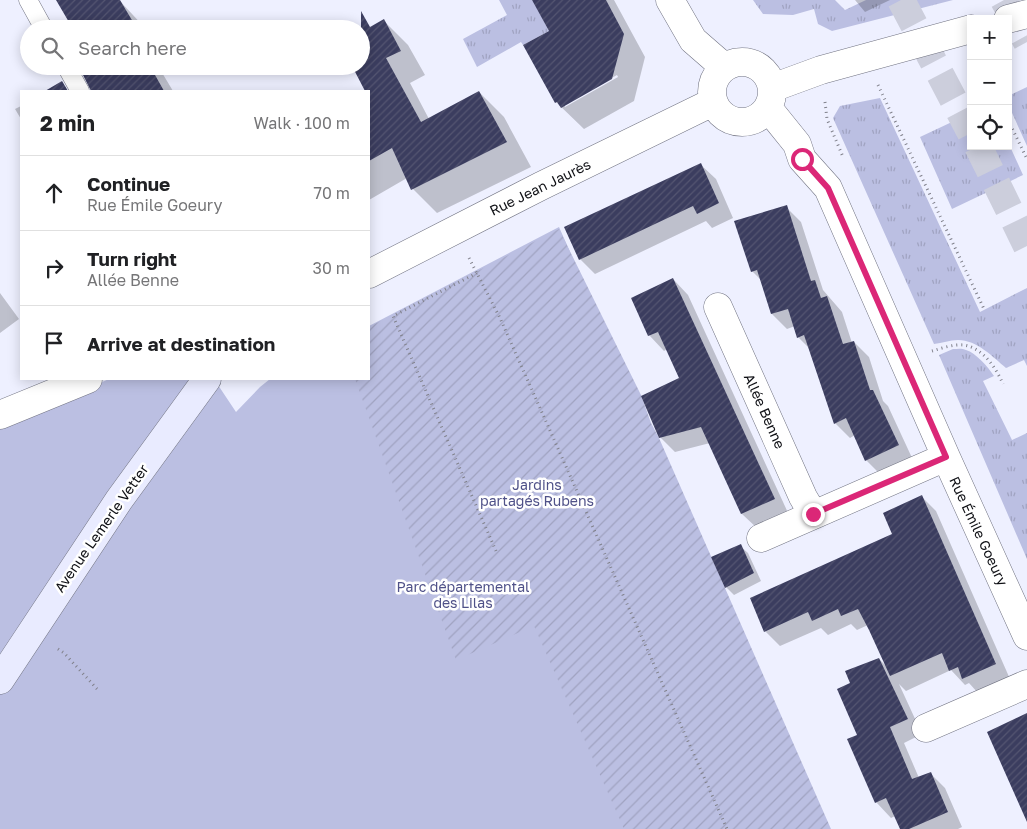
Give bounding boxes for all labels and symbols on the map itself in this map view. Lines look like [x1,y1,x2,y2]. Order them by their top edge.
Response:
route start [791,148,814,171]
street label: Rue Jean Jaurès [487,155,593,219]
street label: Allée Benne [741,371,789,451]
street label: Avenue Lemerle Vetter [50,460,152,595]
street label: Rue Émile Goeury [946,474,1012,588]
park label: Jardins partagés Rubens [480,476,594,509]
route end [802,503,825,526]
park label: Parc départemental des Lilas [396,578,530,611]

